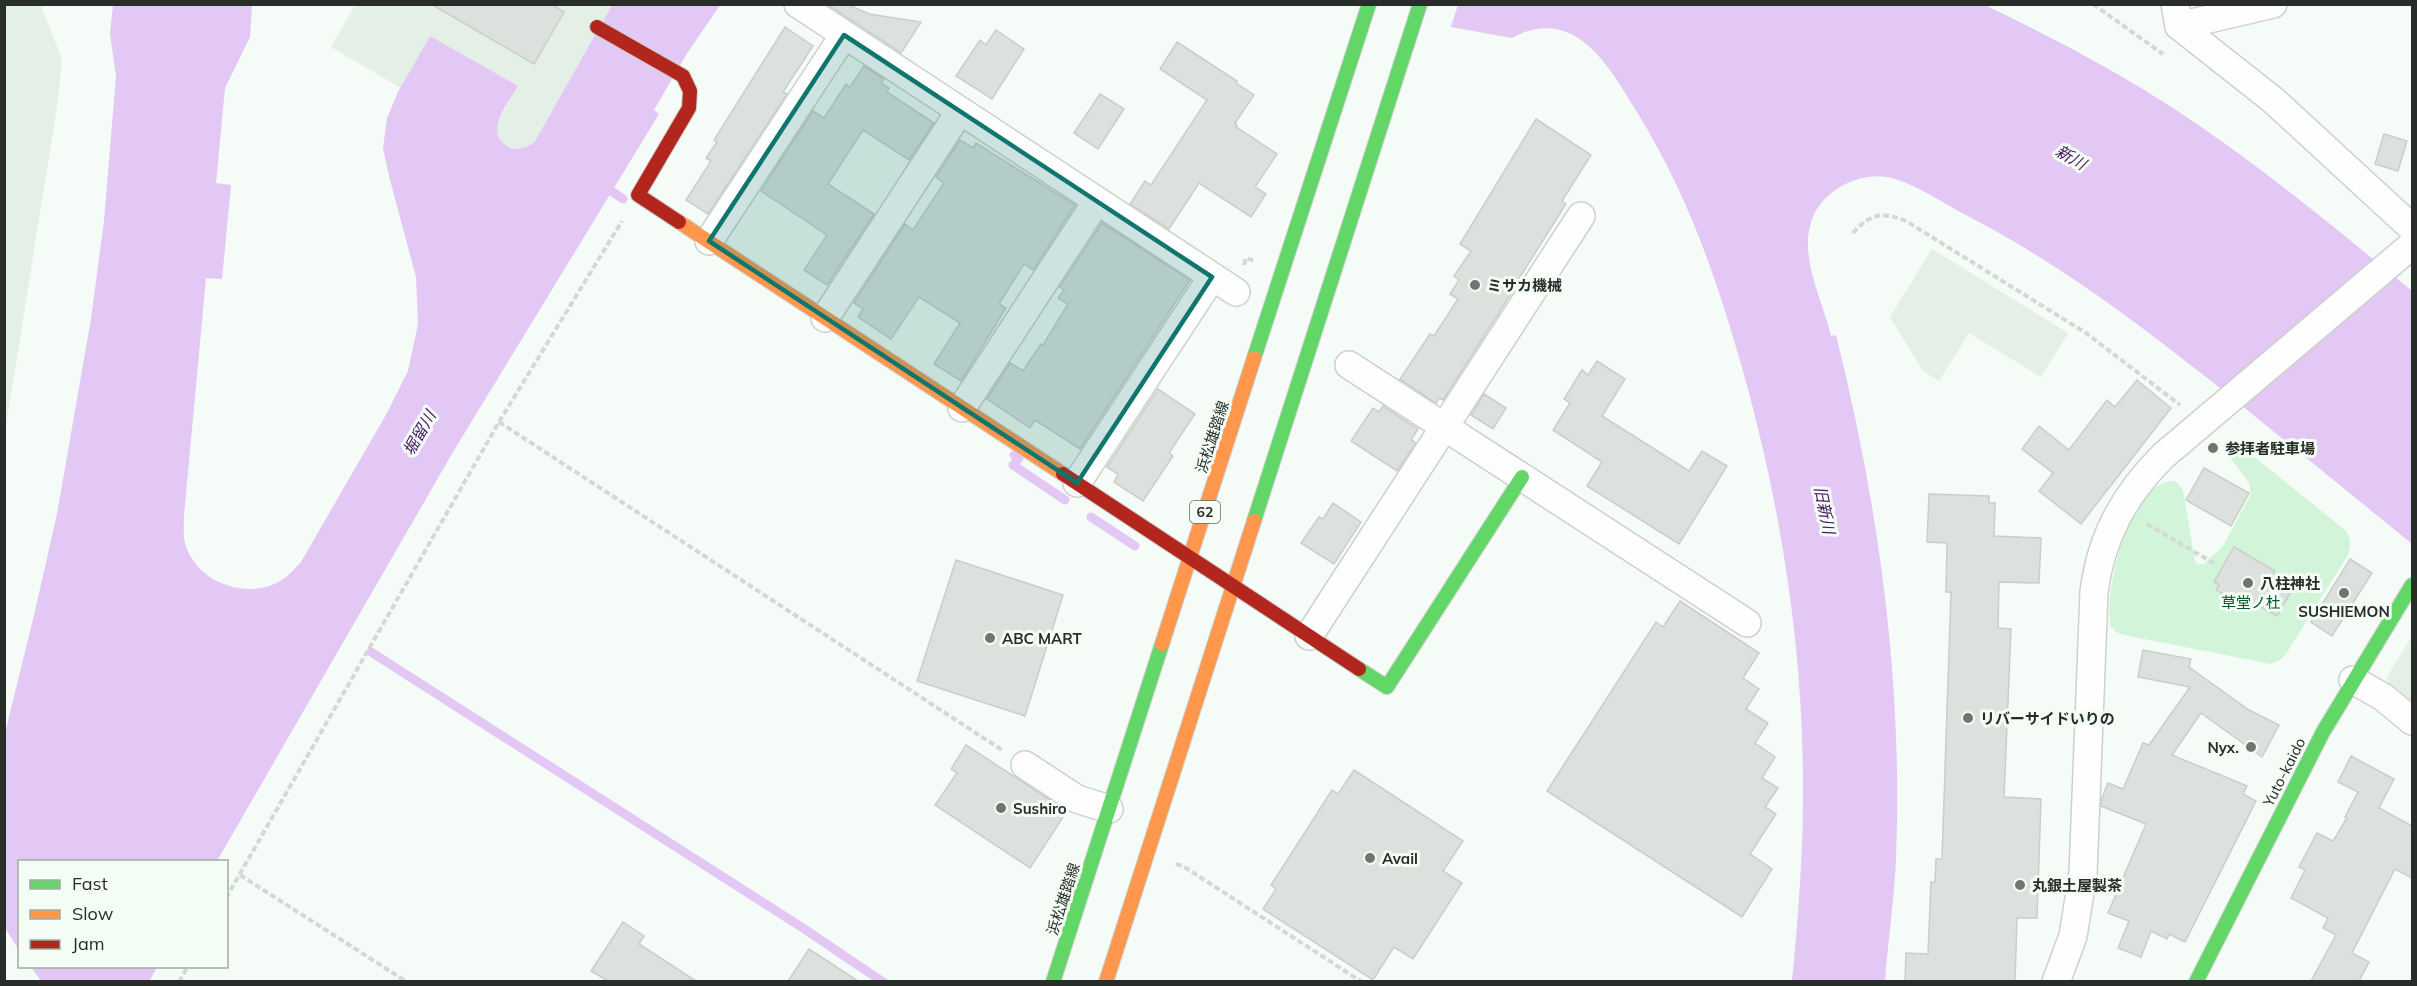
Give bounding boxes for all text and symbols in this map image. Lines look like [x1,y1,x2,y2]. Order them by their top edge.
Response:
water label: 新川 [2052,140,2092,175]
place label: ミサカ機械 [1487,276,1562,295]
marker: ミサカ機械 [1468,278,1482,292]
street label: 浜松雄踏線 [1191,398,1233,476]
water label: 堀留川 [398,405,441,459]
place label: 参拝者駐車場 [2225,439,2315,458]
marker: 参拝者駐車場 [2206,441,2220,455]
water label: 旧新川 [1811,485,1840,537]
road number: 62 [1190,501,1220,523]
place label: 八柱神社 [2260,574,2320,593]
marker: 八柱神社 [2241,576,2255,590]
marker: SUSHIEMON [2337,586,2351,600]
park label: 草堂ノ杜 [2221,593,2281,612]
place label: SUSHIEMON [2298,602,2390,621]
place label: ABC MART [1002,629,1083,648]
marker: ABC MART [983,631,997,645]
place label: リバーサイドいりの [1980,709,2115,728]
marker: リバーサイドいりの [1961,711,1975,725]
street label: Yuto-kaido [2258,734,2309,811]
place label: Nyx. [2207,738,2239,757]
marker: Nyx. [2244,740,2258,754]
place label: Sushiro [1013,799,1067,818]
marker: Sushiro [994,801,1008,815]
place label: Avail [1382,849,1418,868]
marker: Avail [1363,851,1377,865]
legend [18,860,228,968]
street label: 浜松雄踏線 [1042,860,1084,938]
text: Fast [72,872,108,895]
place label: 丸銀土屋製茶 [2032,876,2122,895]
marker: 丸銀土屋製茶 [2013,878,2027,892]
text: Slow [72,902,114,925]
text: Jam [72,932,105,955]

